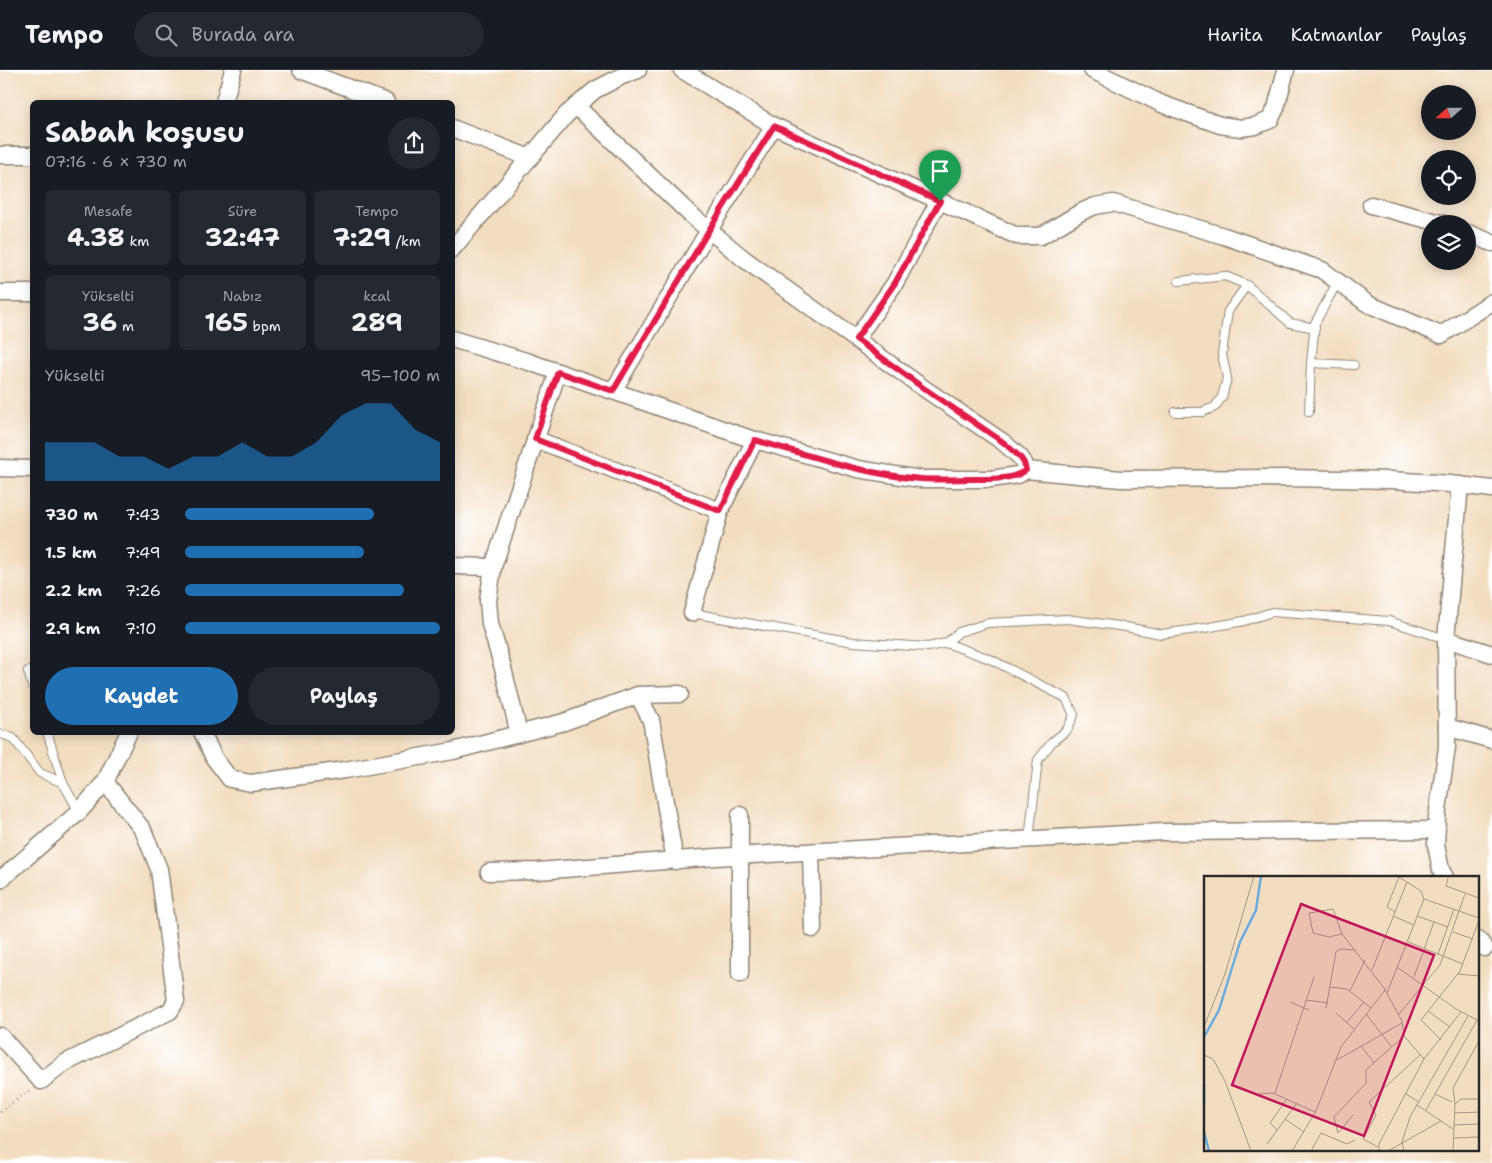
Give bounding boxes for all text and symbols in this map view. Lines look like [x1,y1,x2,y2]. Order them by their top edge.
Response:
search box [134,12,484,57]
text: Tempo [25,19,104,51]
icon: search [152,21,180,49]
text: Burada ara [192,22,294,47]
text: Harita [1207,23,1263,47]
text: Katmanlar [1291,23,1383,47]
text: Paylaş [1411,23,1467,47]
north arrow [1421,85,1476,140]
map controls [1421,85,1476,270]
text: Sabah koşusu [45,113,245,151]
button: share [388,117,440,169]
pin [919,150,961,201]
button: locate [1421,150,1476,205]
text: 07:16 · 6 × 730 m [45,151,187,172]
icon: arrive [926,157,954,185]
text: Mesafe [84,202,133,220]
text: Süre [228,202,257,220]
text: Tempo [355,202,398,220]
button: layers [1421,215,1476,270]
text: 4.38 [67,220,125,254]
text: 32:47 [205,220,280,254]
text: 7:29 [333,220,391,254]
text: km [125,232,149,250]
text: /km [391,232,421,250]
text: Yükselti [82,287,134,305]
text: Nabız [223,287,262,305]
text: kcal [363,287,390,305]
text: 36 [82,305,117,339]
text: 165 [204,305,248,339]
text: 289 [351,305,403,339]
text: m [117,317,134,335]
text: bpm [248,317,281,335]
text: Yükselti [45,365,105,386]
text: 95–100 m [360,365,440,386]
text: 730 m [45,504,98,525]
text: 7:43 [125,504,160,525]
text: 1.5 km [45,542,97,563]
text: 7:49 [125,542,161,563]
text: 2.2 km [45,580,102,601]
text: 7:26 [125,580,161,601]
text: 2.9 km [45,618,100,639]
text: 7:10 [125,618,156,639]
button: Kaydet [45,667,238,725]
button: Paylaş [248,667,440,725]
inset map [1204,876,1480,1150]

